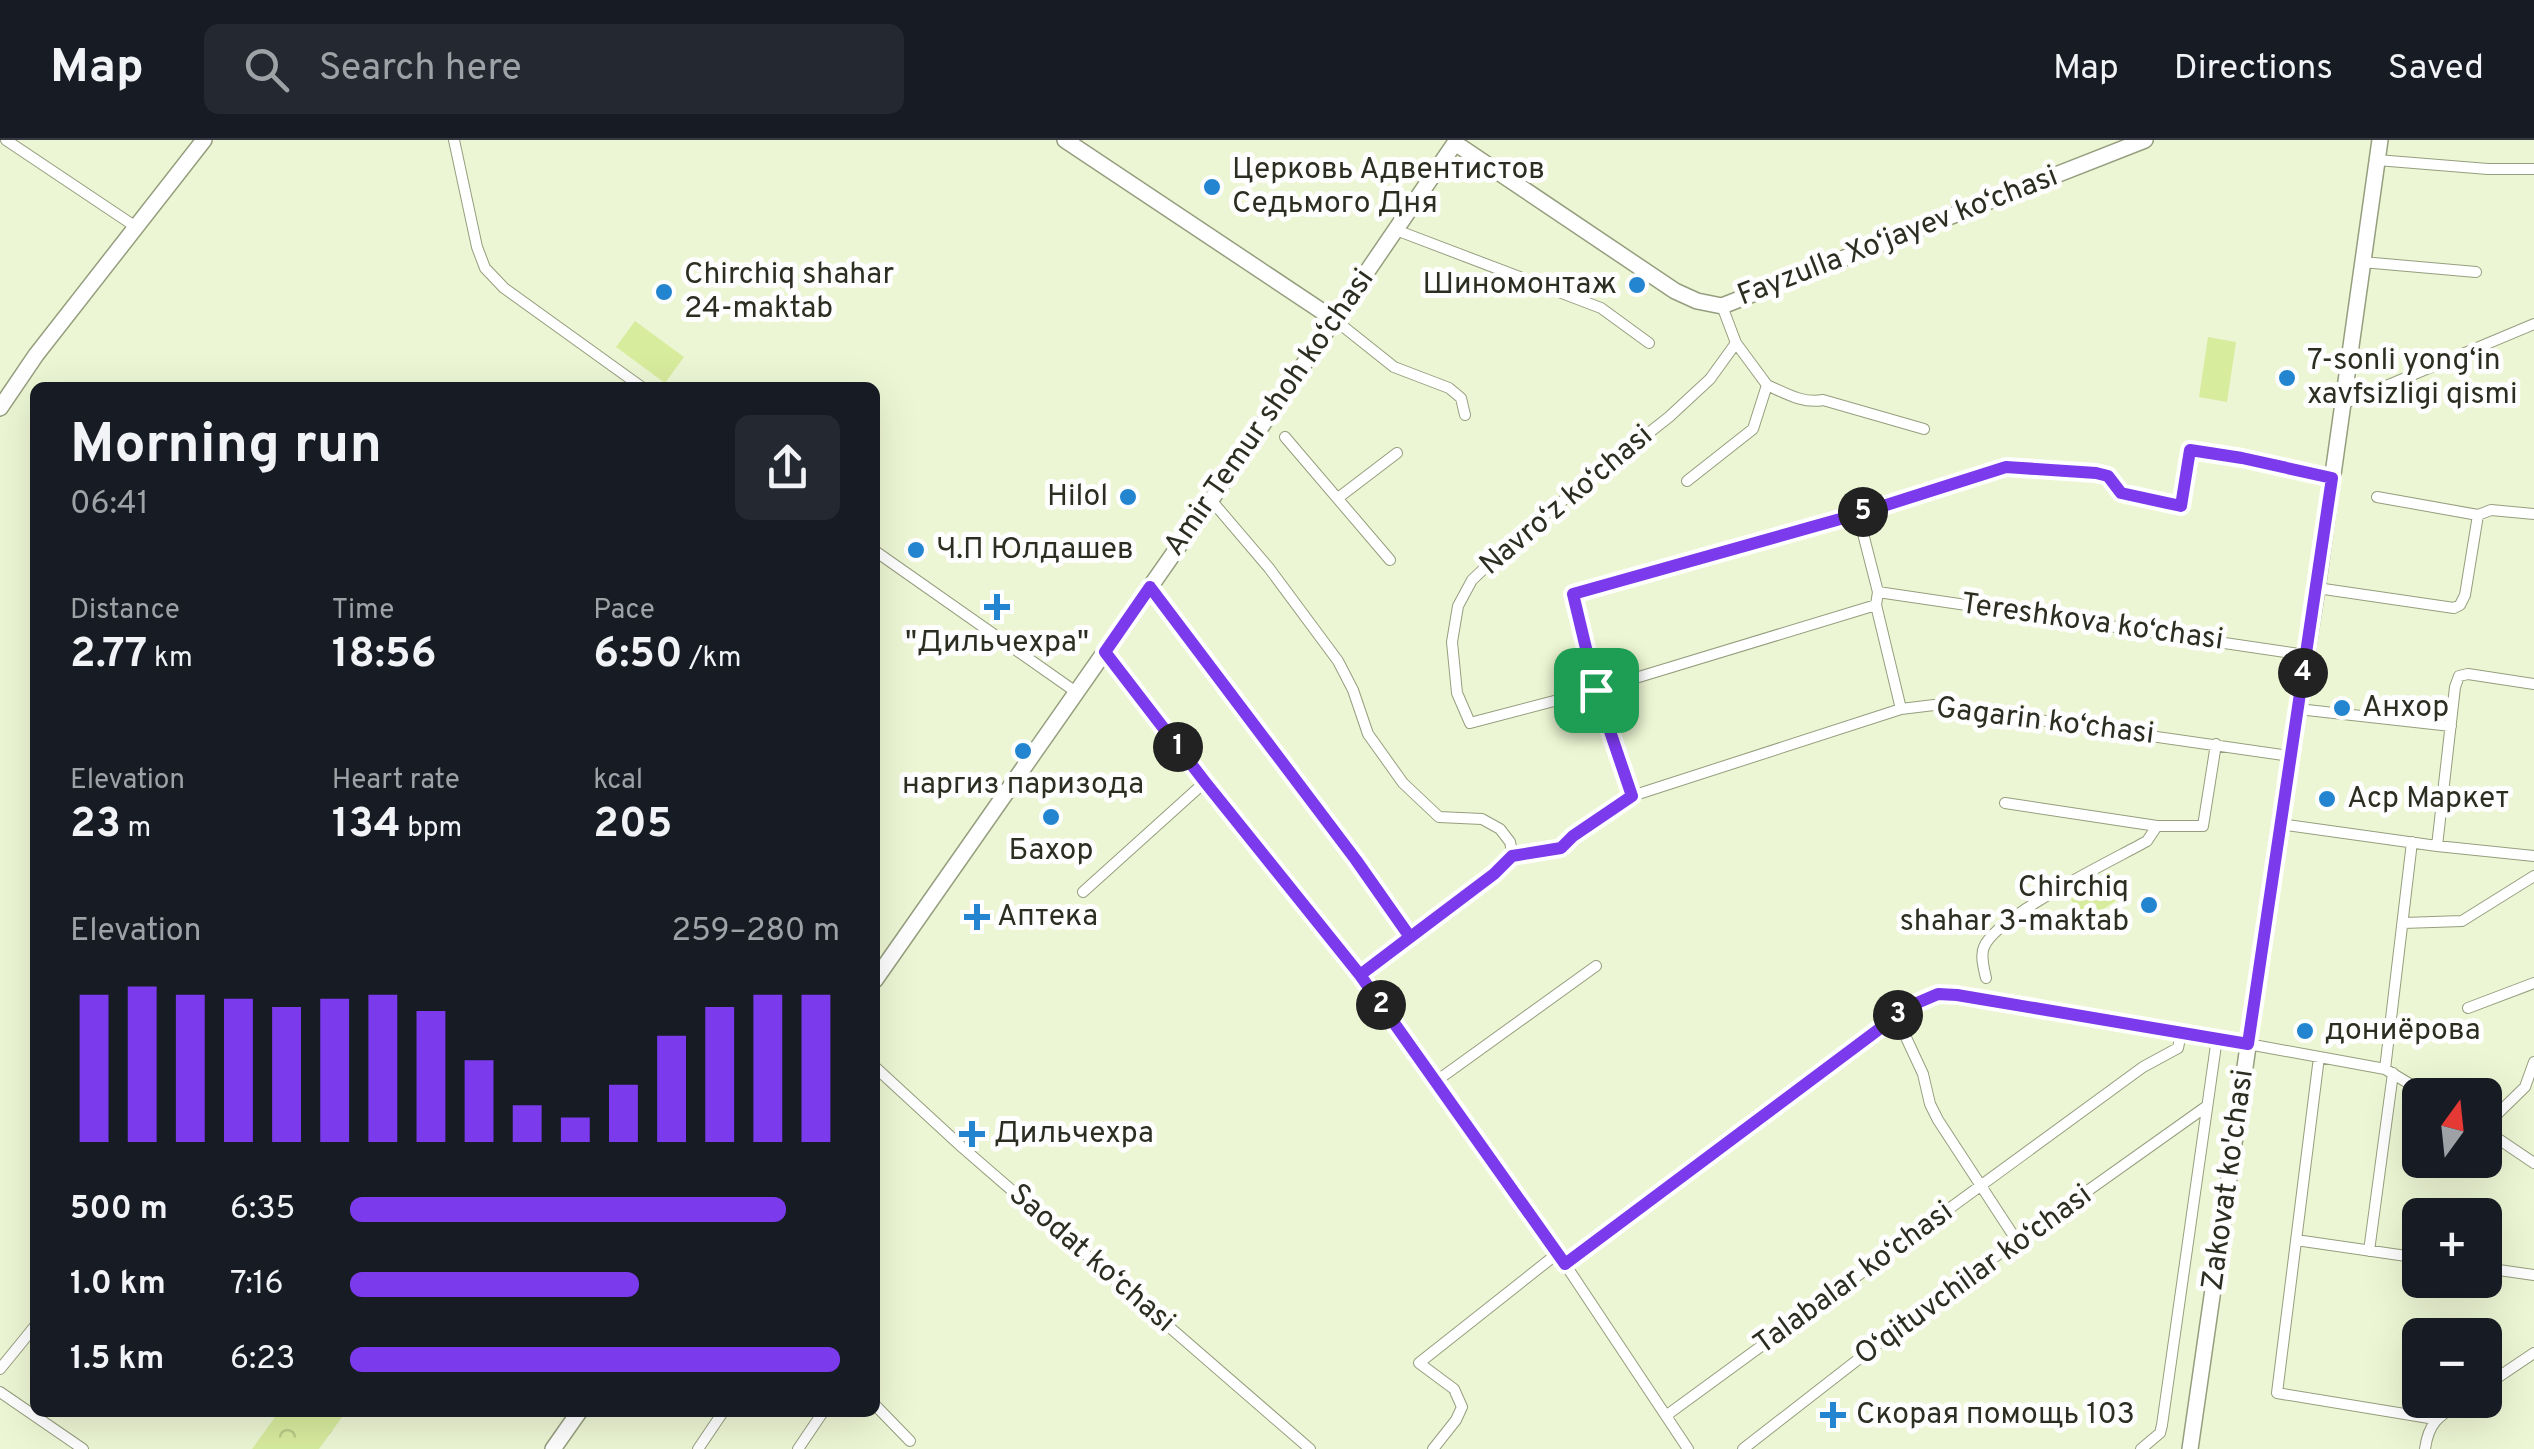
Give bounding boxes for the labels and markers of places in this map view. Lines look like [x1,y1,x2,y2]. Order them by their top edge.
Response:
place label: Церковь Адвентистов Седьмого Дня [1232,152,1545,223]
marker: Церковь Адвентистов Седьмого Дня [1201,176,1223,198]
place label: Chirchiq shahar 24-maktab [684,257,894,328]
place label: Шиномонтаж [1422,267,1617,304]
marker: Шиномонтаж [1626,274,1648,296]
marker: Chirchiq shahar 24-maktab [653,281,675,303]
place label: 7-sonli yong‘in xavfsizligi qismi [2307,343,2518,414]
marker: 7-sonli yong‘in xavfsizligi qismi [2276,367,2298,389]
place label: Hilol [1047,479,1108,516]
marker: Hilol [1117,486,1139,508]
pin: 5 [1838,487,1888,537]
place label: Ч.П Юлдашев [936,532,1134,569]
marker: Ч.П Юлдашев [905,539,927,561]
marker: "Дильчехра" [984,594,1010,620]
place label: "Дильчехра" [905,625,1089,662]
pin [1554,648,1639,733]
pin: 4 [2278,648,2328,698]
place label: Анхор [2362,690,2449,727]
marker: Анхор [2331,697,2353,719]
pin: 1 [1153,722,1203,772]
marker: наргиз паризода [1012,740,1034,762]
place label: наргиз паризода [902,767,1144,804]
place label: Аср Маркет [2347,781,2509,818]
marker: Аср Маркет [2316,788,2338,810]
marker: Бахор [1040,806,1062,828]
place label: Бахор [1009,833,1093,870]
place label: Chirchiq shahar 3-maktab [1900,870,2129,941]
marker: Chirchiq shahar 3-maktab [2138,894,2160,916]
place label: Аптека [997,899,1098,936]
marker: Аптека [966,906,988,928]
pin: 2 [1356,980,1406,1030]
pin: 3 [1873,990,1923,1040]
place label: дониёрова [2325,1013,2481,1050]
marker: дониёрова [2294,1020,2316,1042]
place label: Дильчехра [994,1116,1154,1153]
marker: Дильчехра [959,1121,985,1147]
place label: Скорая помощь 103 [1856,1397,2135,1434]
marker: Скорая помощь 103 [1820,1402,1846,1428]

